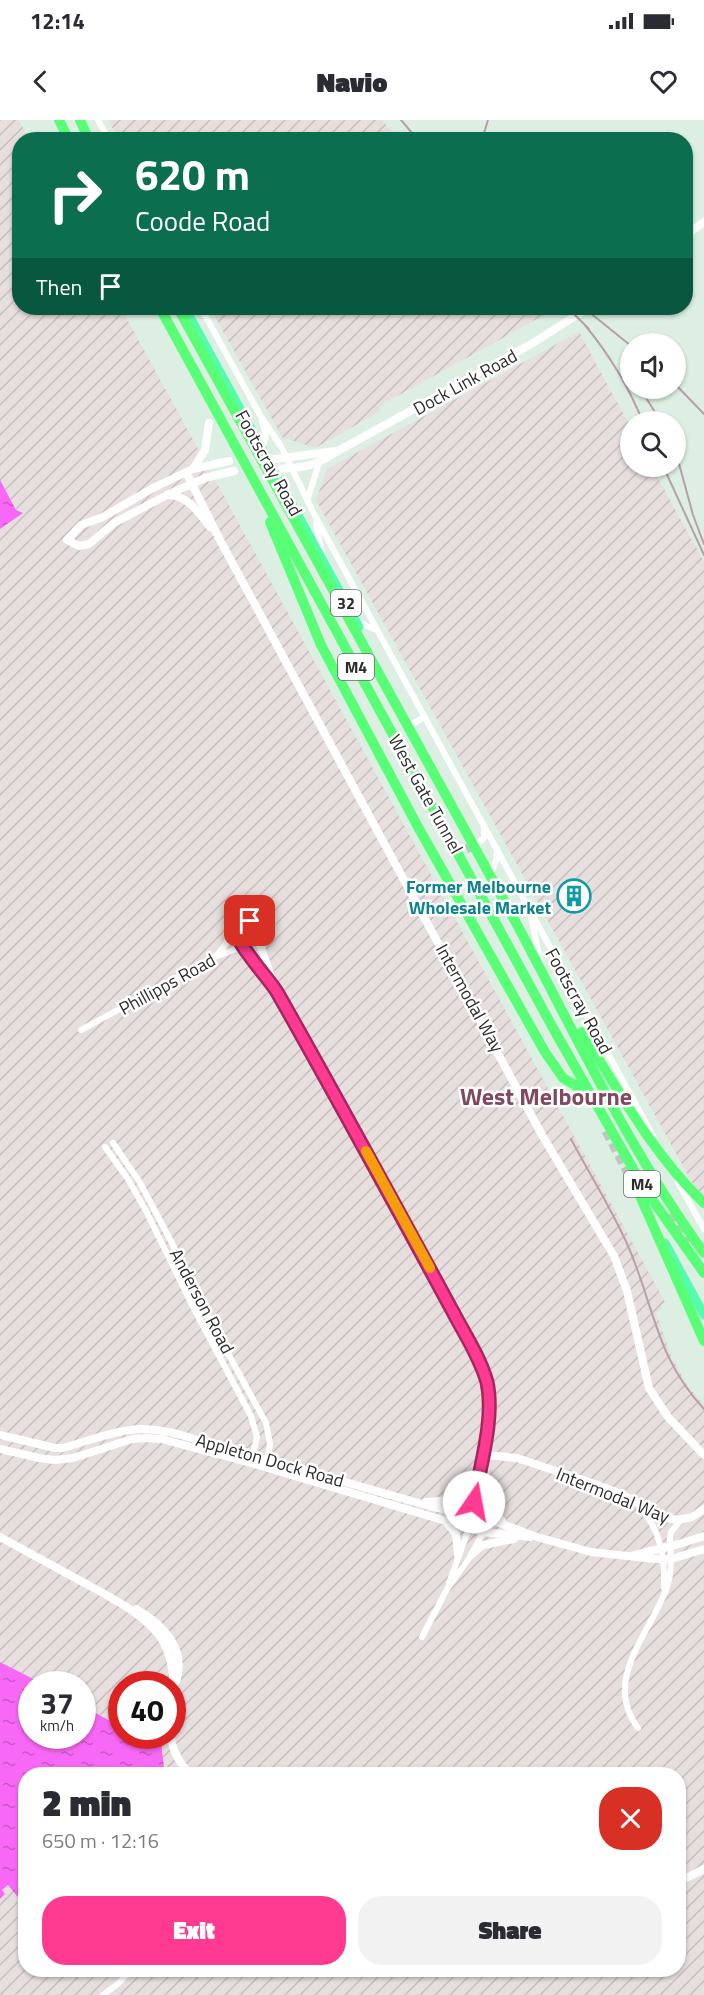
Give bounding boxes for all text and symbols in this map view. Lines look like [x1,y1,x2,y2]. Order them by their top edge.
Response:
text: 12:14 [30,4,85,38]
text: Navio [317,61,387,102]
icon: back [24,65,57,98]
icon: heart [647,65,680,98]
text: 620 m [135,142,250,206]
icon: right [36,156,114,234]
text: Coode Road [135,200,270,241]
text: Then [36,270,82,304]
icon: arrive [94,270,127,303]
map controls [620,333,686,477]
button: sound [620,333,686,399]
street label: Dock Link Road [408,342,522,422]
street label: Footscray Road [229,405,309,521]
button: search [620,411,686,477]
road number: 32 [331,590,361,616]
road number: M4 [338,654,374,680]
street label: West Gate Tunnel [382,729,470,859]
place label: Former Melbourne Wholesale Market [406,873,551,921]
building icon: Former Melbourne Wholesale Market [556,878,592,914]
pin [224,895,275,946]
icon: arrive [233,904,266,937]
street label: Intermodal Way [429,939,511,1057]
street label: Footscray Road [539,943,619,1059]
street label: Phillipps Road [114,946,220,1022]
district label: West Melbourne [460,1078,632,1114]
road number: M4 [624,1171,660,1197]
street label: Anderson Road [163,1244,241,1358]
street label: Appleton Dock Road [193,1426,347,1494]
street label: Intermodal Way [552,1460,674,1530]
position arrow [442,1470,506,1534]
speed limit sign: 40 [108,1671,186,1749]
text: 37 [40,1680,74,1726]
text: km/h [40,1714,74,1737]
text: 2 min [42,1775,131,1830]
button: close [599,1787,662,1850]
text: 650 m · 12:16 [42,1825,159,1856]
button: Exit [42,1896,346,1965]
button: Share [358,1896,662,1965]

